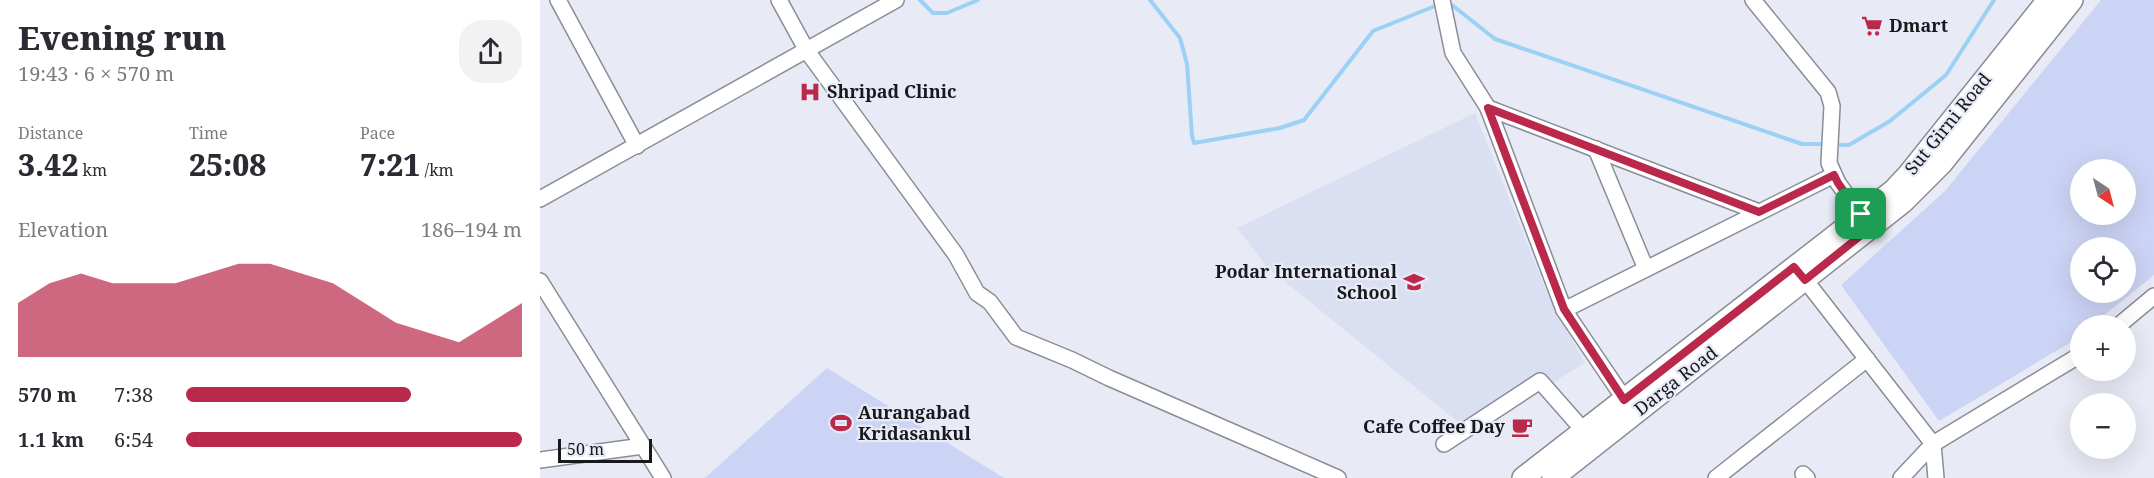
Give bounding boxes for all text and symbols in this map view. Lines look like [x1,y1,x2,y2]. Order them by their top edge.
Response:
place label: Dmart [1889,13,1948,37]
supermarket icon: Dmart [1860,14,1884,38]
text: Evening run [18,15,226,60]
button: share [459,20,522,83]
text: 19:43 · 6 × 570 m [18,60,174,87]
street label: Sut Girni Road [1899,67,1996,179]
place label: Shripad Clinic [827,79,957,103]
hospital icon: Shripad Clinic [798,80,822,104]
text: Distance [18,122,83,144]
text: Time [189,122,228,144]
text: Pace [360,122,395,144]
text: 3.42 [18,144,78,185]
text: 25:08 [189,144,266,185]
text: 7:21 [360,144,420,185]
text: km [78,159,107,181]
text: /km [420,159,454,181]
north arrow [2070,159,2136,225]
map controls [2070,159,2136,459]
pin [1835,188,1886,239]
icon: arrive [1844,197,1877,230]
text: Elevation [18,216,108,243]
text: 186–194 m [421,216,522,243]
button: locate [2070,237,2136,303]
place label: Podar International School [1215,259,1398,304]
school or university icon: Podar International School [1402,270,1426,294]
button: + [2070,315,2136,381]
street label: Darga Road [1629,340,1722,420]
text: 570 m [18,381,77,408]
text: 7:38 [114,381,153,408]
button: − [2070,393,2136,459]
place label: Aurangabad Kridasankul [858,400,971,445]
sports icon: Aurangabad Kridasankul [829,411,853,435]
place label: Cafe Coffee Day [1363,414,1506,438]
cafe icon: Cafe Coffee Day [1510,415,1534,439]
text: 1.1 km [18,426,84,453]
text: 6:54 [114,426,153,453]
scale bar [558,436,652,464]
text: 50 m [567,438,604,460]

